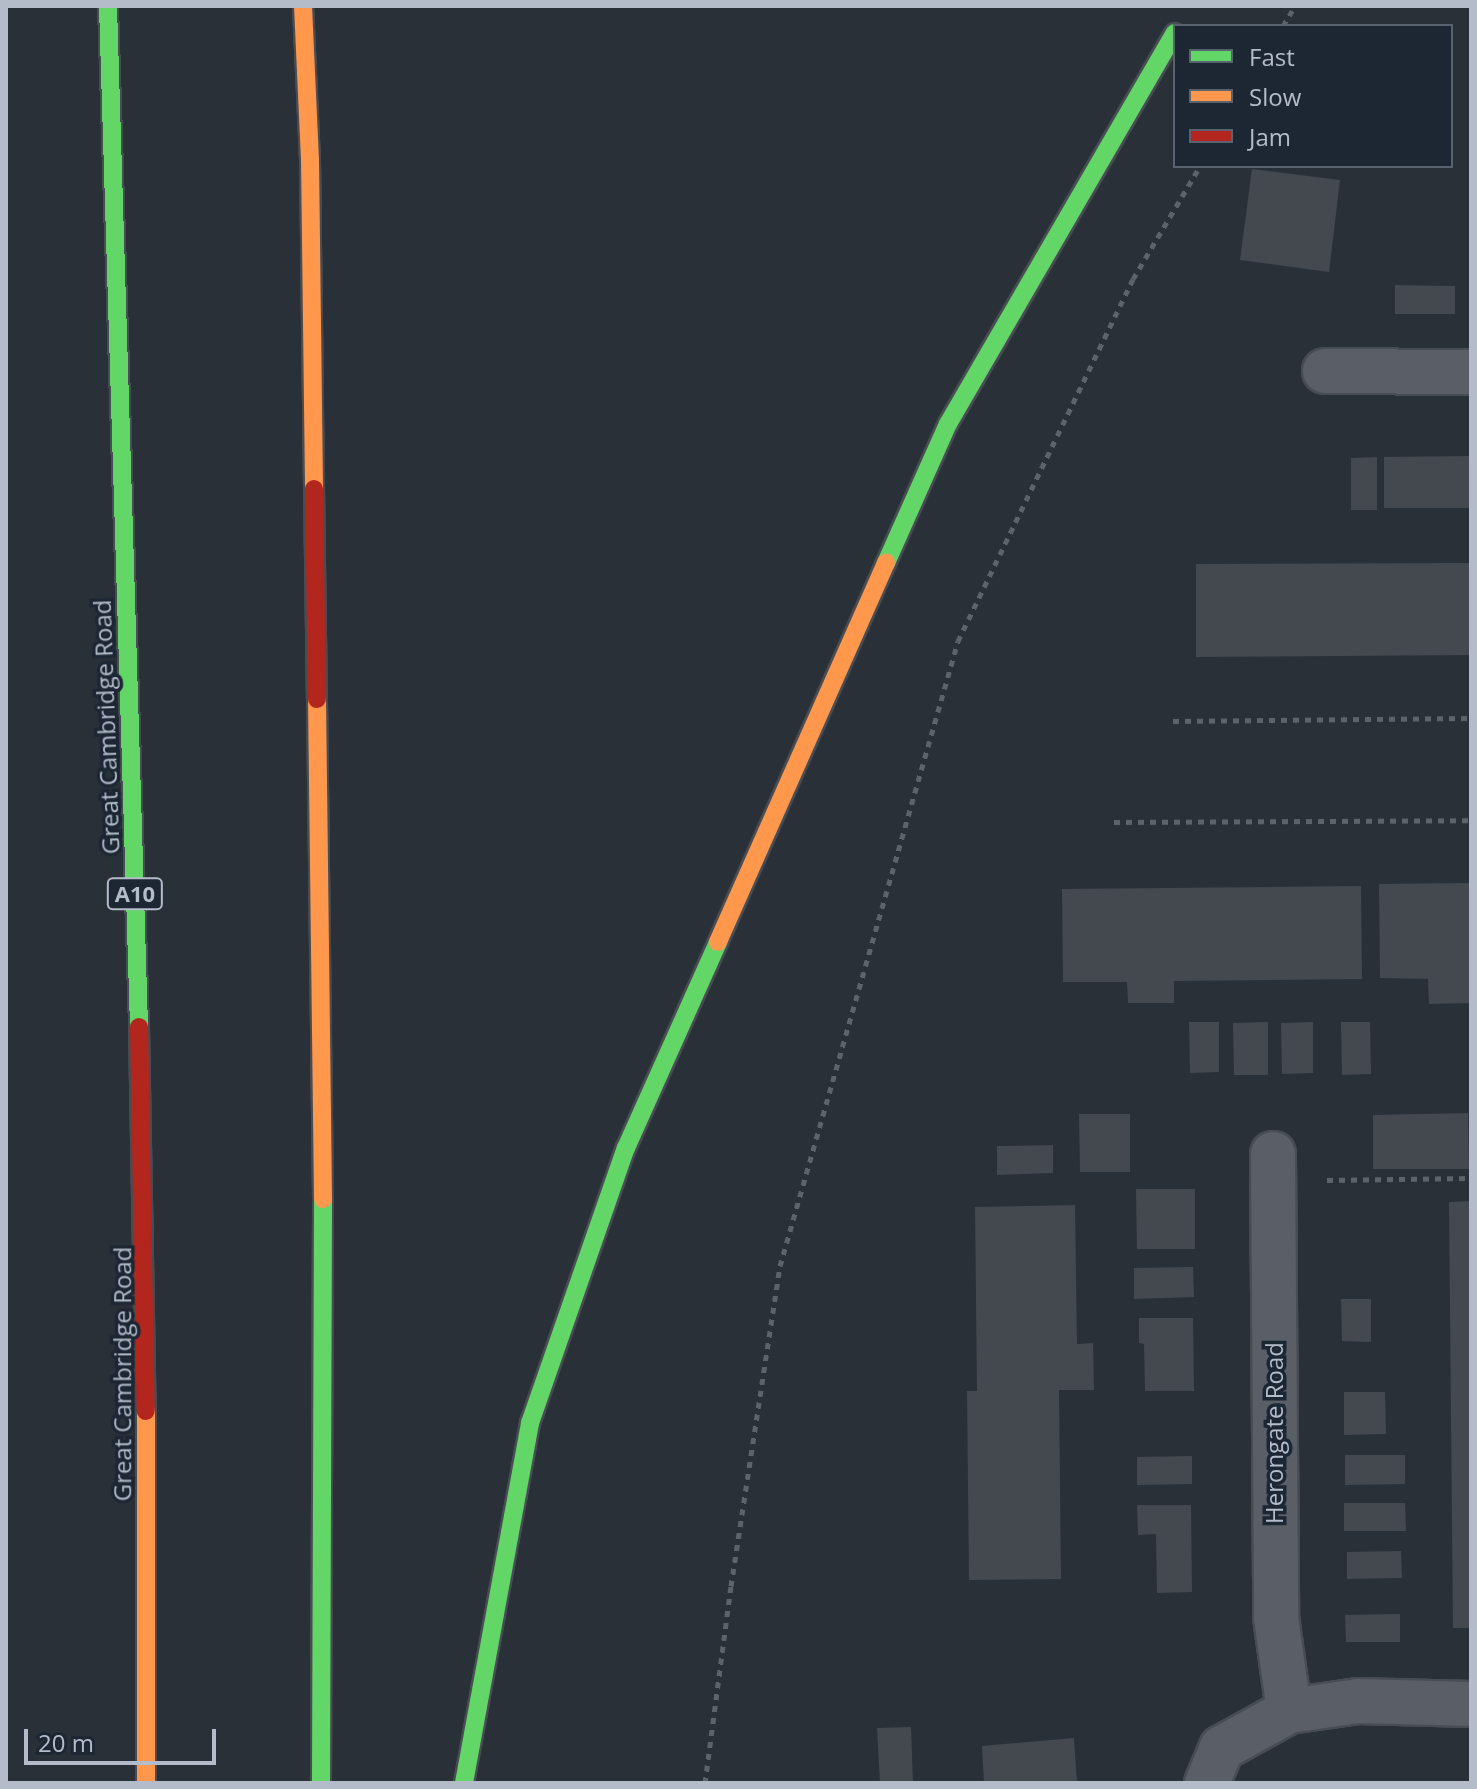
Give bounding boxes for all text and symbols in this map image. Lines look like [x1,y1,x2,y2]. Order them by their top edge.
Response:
legend [1173,24,1453,168]
text: Fast [1249,40,1295,73]
text: Slow [1249,80,1301,113]
text: Jam [1249,120,1291,153]
street label: Great Cambridge Road [87,599,125,855]
road number: A10 [105,876,165,912]
street label: Great Cambridge Road [108,1247,136,1501]
street label: Herongate Road [1260,1342,1288,1524]
scale bar [28,1713,220,1763]
text: 20 m [38,1726,94,1759]

